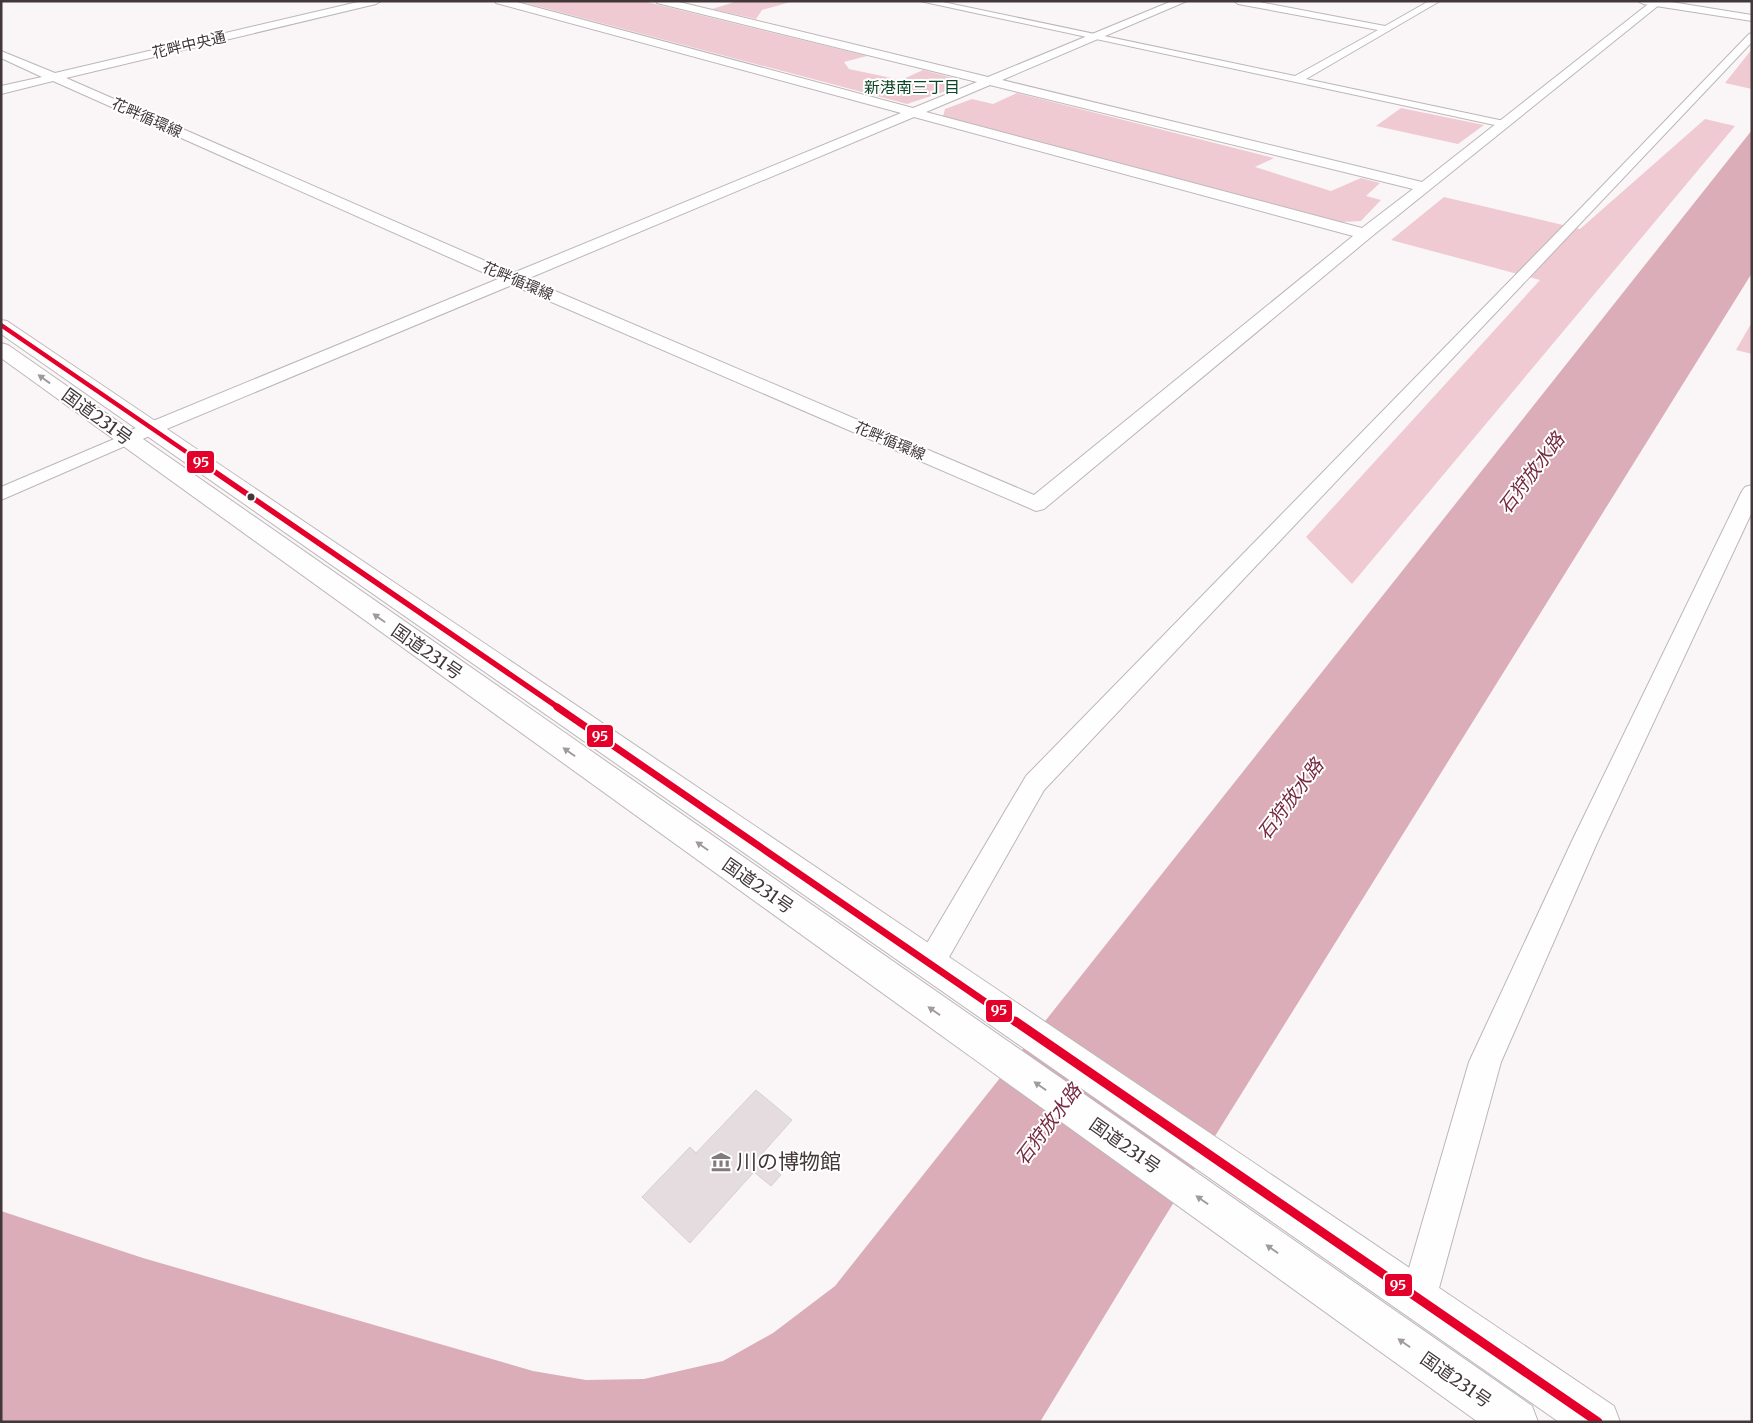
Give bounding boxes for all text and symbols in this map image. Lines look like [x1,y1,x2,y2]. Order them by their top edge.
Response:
street label: 花畔中央通 [150,27,228,62]
district label: 新港南三丁目 [864,77,960,97]
street label: 花畔循環線 [109,94,185,141]
street label: 花畔循環線 [480,257,556,304]
one-way arrow [38,374,51,385]
street label: 国道231号 [57,383,137,450]
street label: 花畔循環線 [852,417,928,464]
water label: 石狩放水路 [1493,426,1570,518]
line badge: 95 [186,450,215,474]
text: 95 [193,453,209,471]
unlabelled marker [246,492,256,502]
one-way arrow [373,613,386,623]
street label: 国道231号 [387,619,467,684]
line badge: 95 [586,724,614,748]
text: 95 [592,727,608,745]
one-way arrow [562,747,576,757]
water label: 石狩放水路 [1252,752,1329,844]
one-way arrow [695,841,709,851]
street label: 国道231号 [718,853,798,918]
line badge: 95 [985,999,1013,1023]
text: 95 [991,1001,1007,1019]
one-way arrow [928,1006,941,1016]
water label: 石狩放水路 [1010,1077,1087,1169]
one-way arrow [1034,1081,1047,1091]
street label: 国道231号 [1085,1113,1165,1178]
place label: 川の博物館 [736,1148,841,1175]
museum icon: 川の博物館 [710,1151,732,1173]
one-way arrow [1195,1195,1208,1205]
one-way arrow [1265,1244,1278,1254]
line badge: 95 [1384,1273,1413,1297]
text: 95 [1390,1276,1406,1294]
one-way arrow [1397,1338,1411,1348]
street label: 国道231号 [1416,1347,1496,1412]

